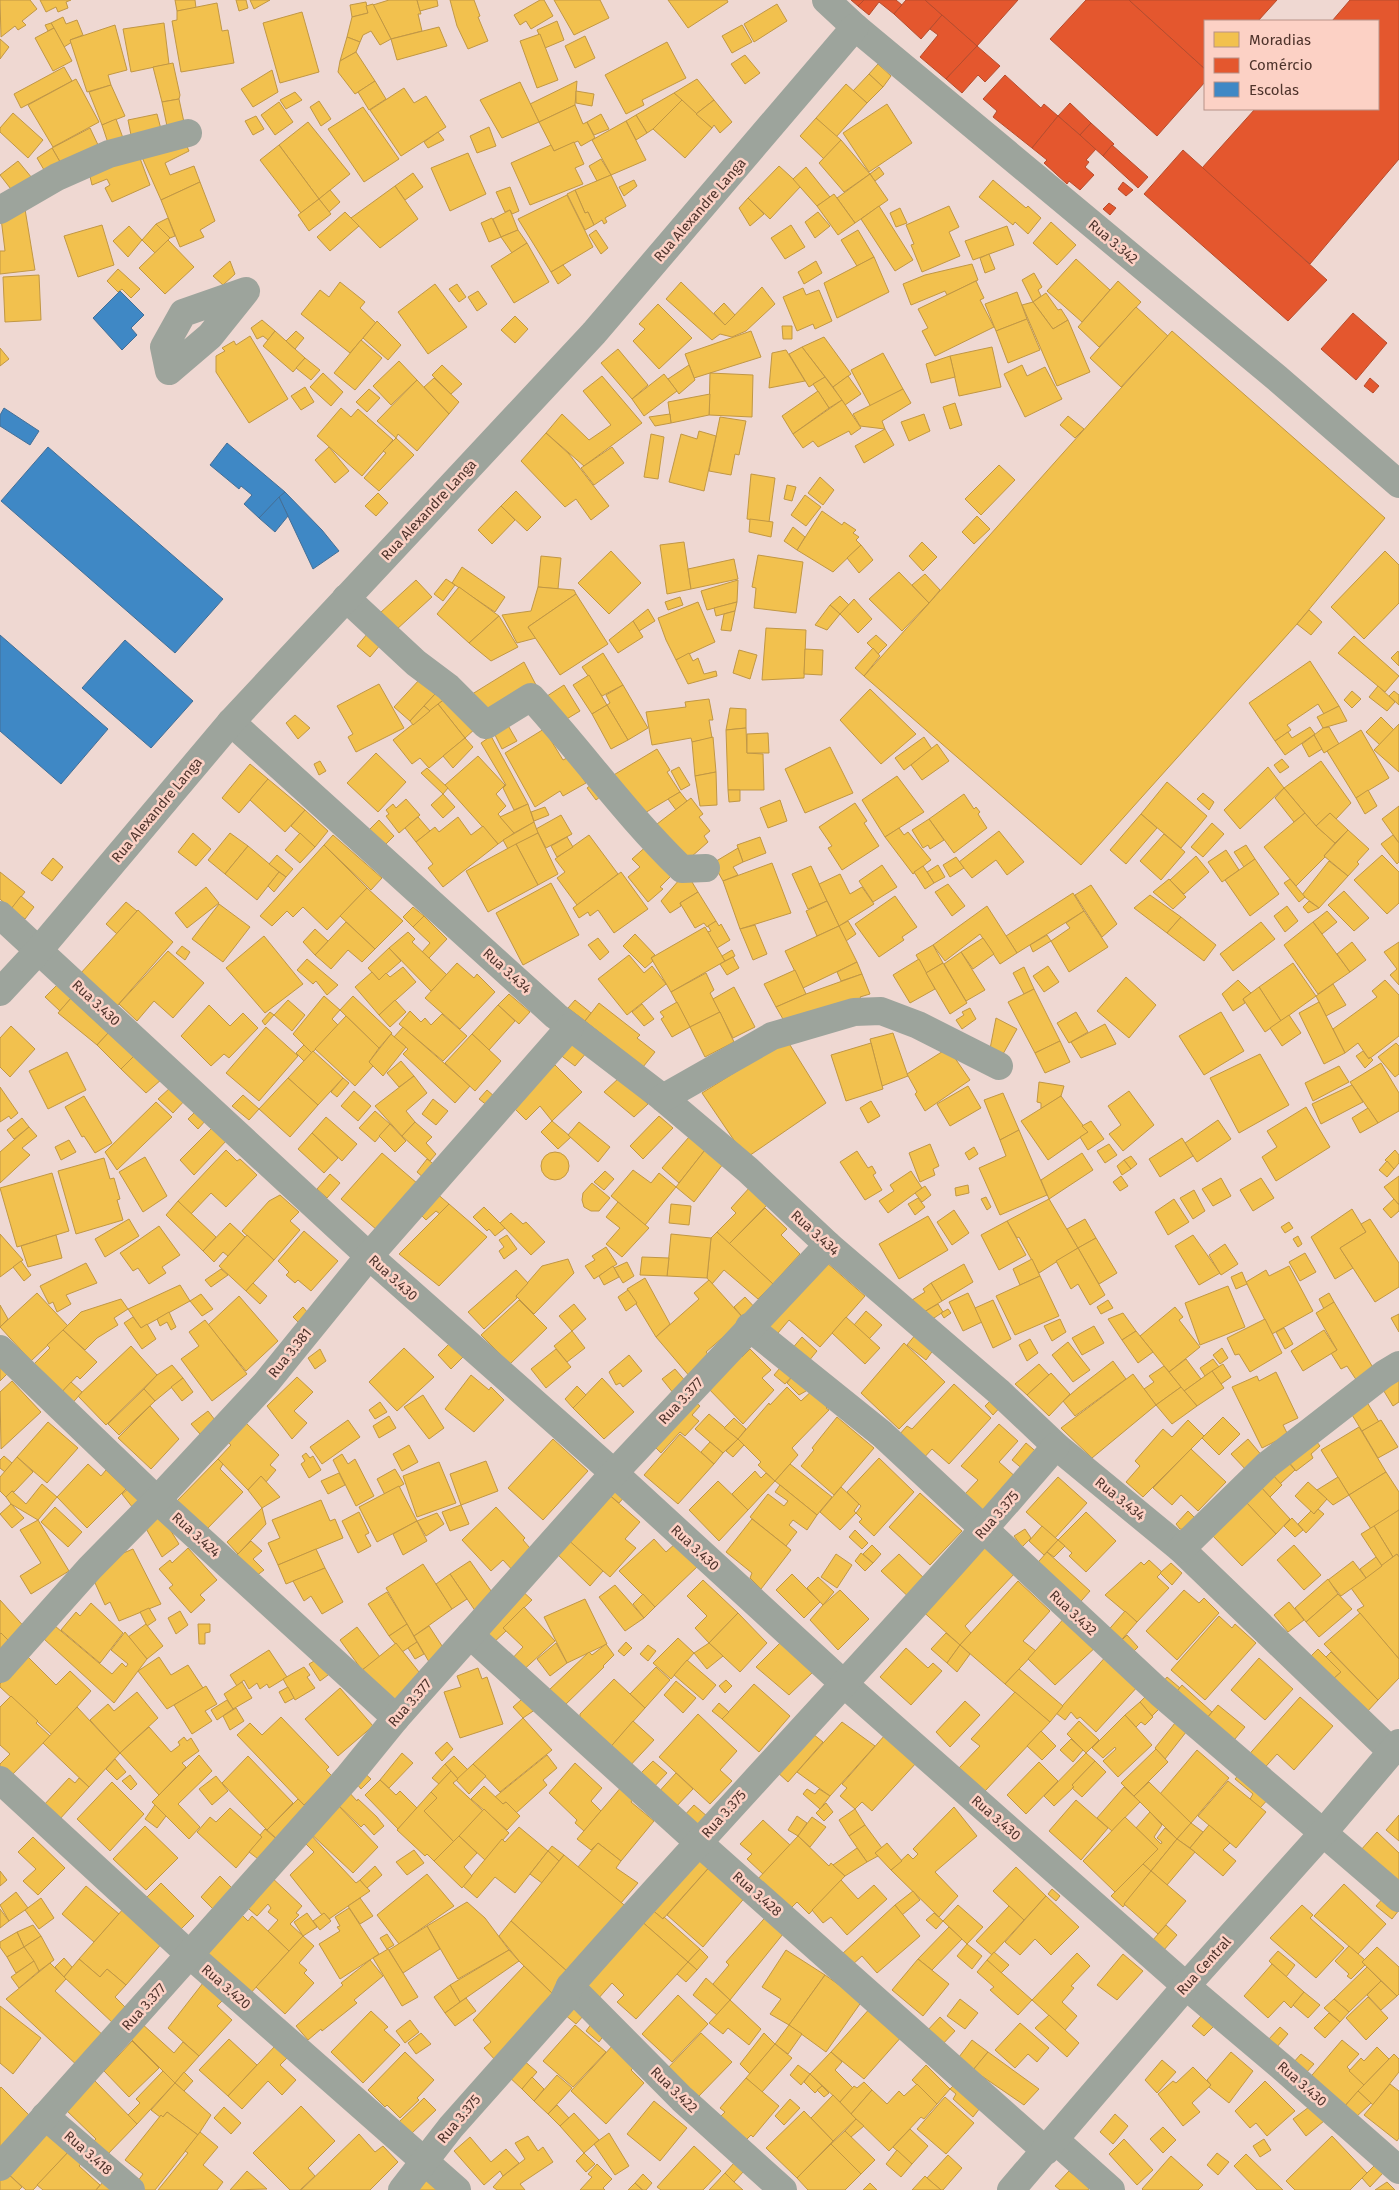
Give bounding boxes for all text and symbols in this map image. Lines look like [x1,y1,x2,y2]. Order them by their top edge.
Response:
legend [1204,20,1379,110]
text: Moradias [1249,31,1311,49]
text: Comércio [1249,56,1312,74]
text: Escolas [1249,81,1299,99]
street label: Rua Alexandre Langa [650,155,750,265]
street label: Rua 3.342 [1085,216,1141,268]
street label: Rua Alexandre Langa [378,456,480,564]
street label: Rua Alexandre Langa [108,754,206,866]
street label: Rua 3.434 [479,945,535,998]
street label: Rua 3.430 [68,976,124,1030]
street label: Rua 3.434 [787,1207,843,1260]
street label: Rua 3.430 [365,1252,421,1304]
street label: Rua 3.381 [265,1325,315,1381]
street label: Rua 3.377 [655,1374,707,1428]
street label: Rua 3.434 [1092,1474,1149,1525]
street label: Rua 3.375 [971,1487,1023,1543]
street label: Rua 3.424 [168,1509,224,1561]
street label: Rua 3.430 [667,1521,723,1575]
street label: Rua 3.432 [1046,1587,1100,1639]
street label: Rua 3.377 [385,1676,435,1730]
street label: Rua 3.375 [698,1787,750,1841]
street label: Rua 3.430 [968,1792,1024,1844]
street label: Rua 3.428 [729,1868,785,1920]
street label: Rua Central [1173,1933,1235,1999]
street label: Rua 3.420 [198,1961,254,2013]
street label: Rua 3.377 [118,1980,170,2034]
street label: Rua 3.430 [1274,2058,1330,2110]
street label: Rua 3.422 [647,2063,701,2117]
street label: Rua 3.375 [434,2091,484,2147]
street label: Rua 3.418 [60,2127,116,2179]

